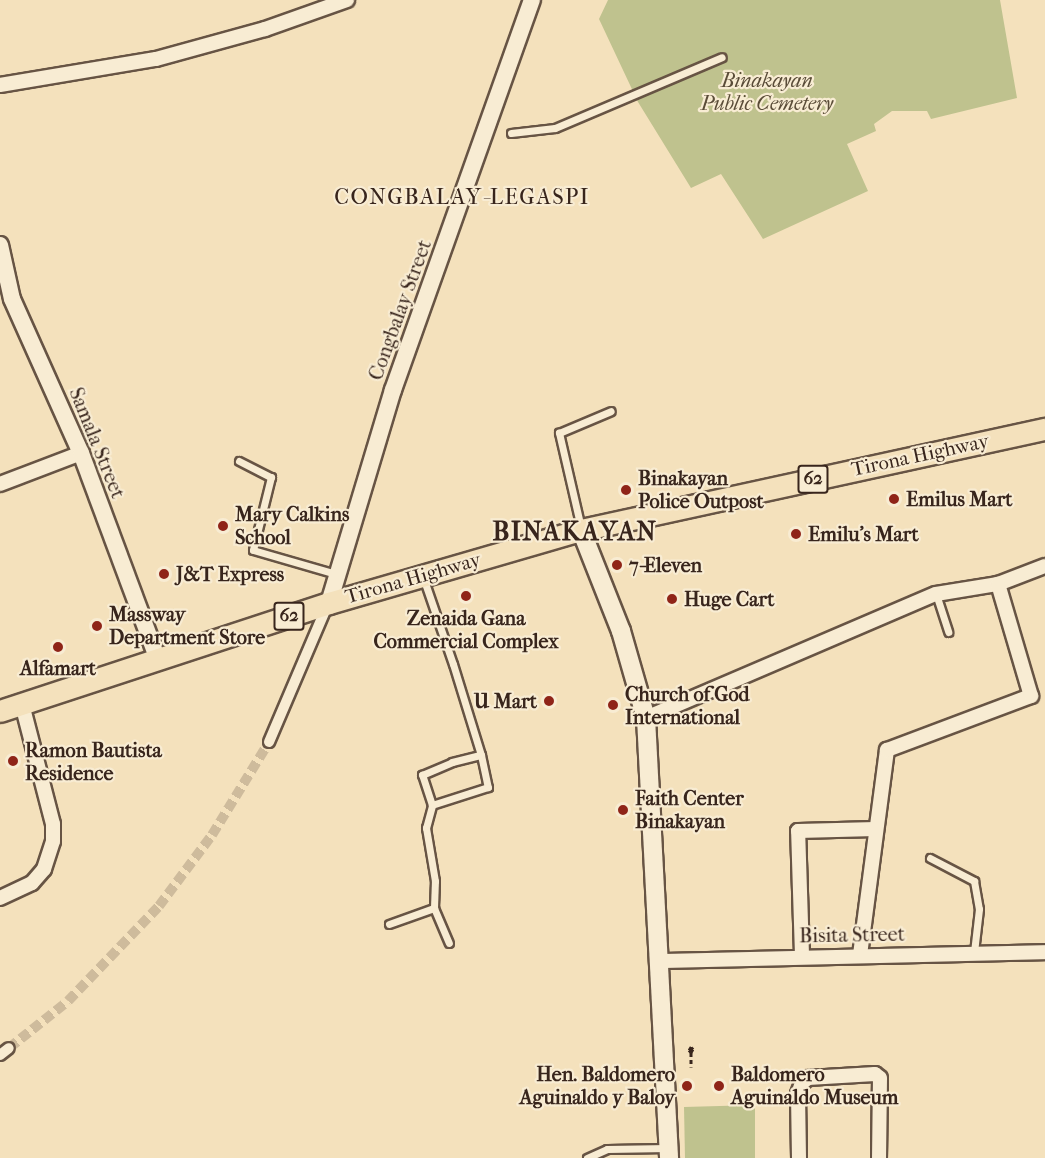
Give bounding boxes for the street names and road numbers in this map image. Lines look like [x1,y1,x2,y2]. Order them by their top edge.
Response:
street label: Congbalay Street [363,237,437,383]
street label: Samala Street [64,384,130,502]
street label: Tirona Highway [849,429,991,481]
road number: 62 [796,464,830,494]
street label: Tirona Highway [342,547,484,609]
road number: 62 [272,601,306,631]
street label: Bisita Street [799,922,905,948]

